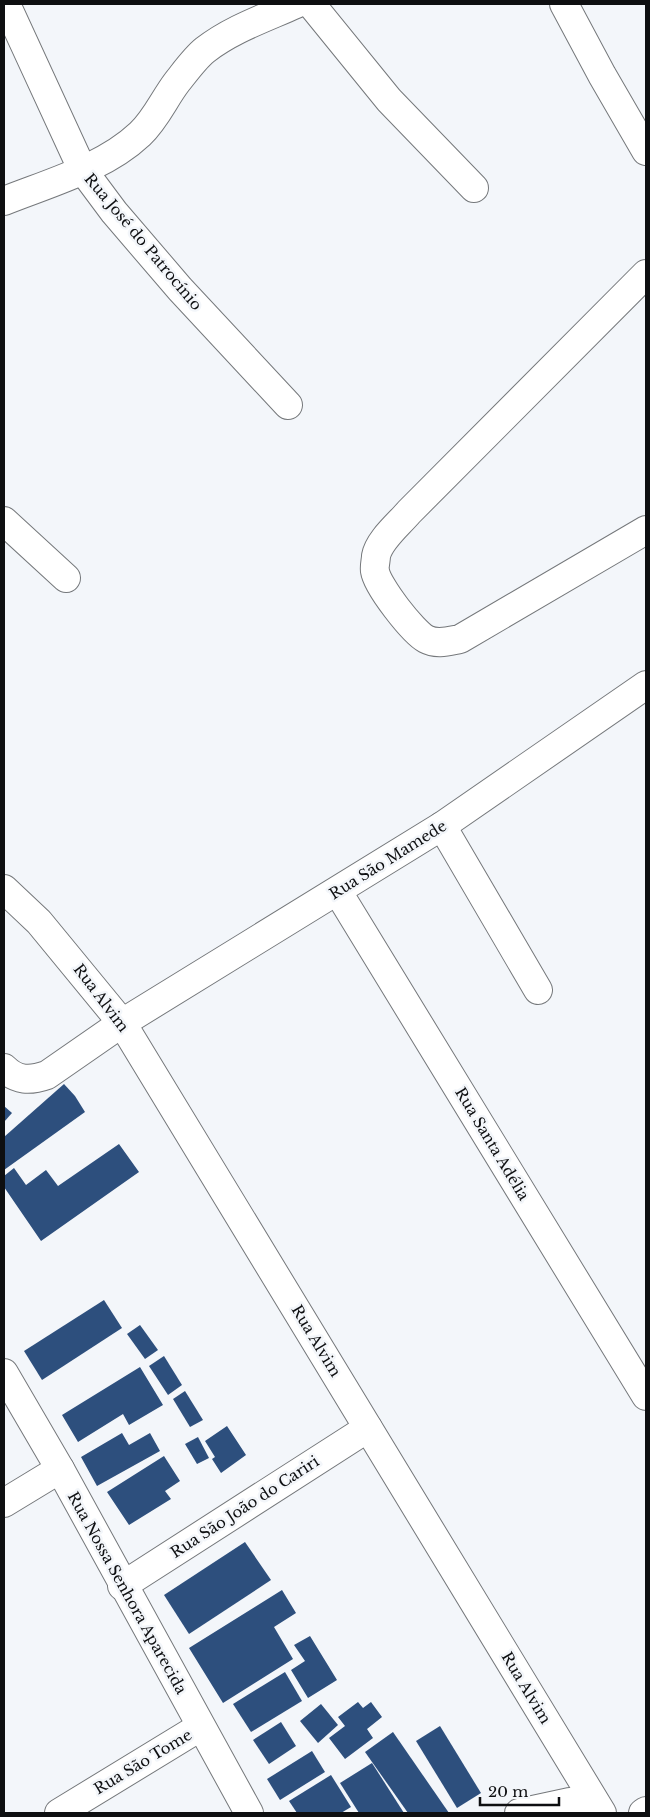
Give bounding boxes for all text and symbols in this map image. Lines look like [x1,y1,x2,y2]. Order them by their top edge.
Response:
street label: Rua José do Patrocínio [81,169,206,314]
street label: Rua São Mamede [326,816,450,903]
street label: Rua Alvim [70,960,133,1036]
street label: Rua Santa Adélia [451,1084,534,1204]
street label: Rua Alvim [288,1301,345,1380]
street label: Rua São João do Cariri [167,1451,323,1562]
street label: Rua Nossa Senhora Aparecida [64,1488,191,1698]
street label: Rua Alvim [498,1648,555,1727]
street label: Rua São Tome [90,1725,195,1798]
scale bar [480,1774,559,1806]
text: 20 m [488,1782,528,1801]

